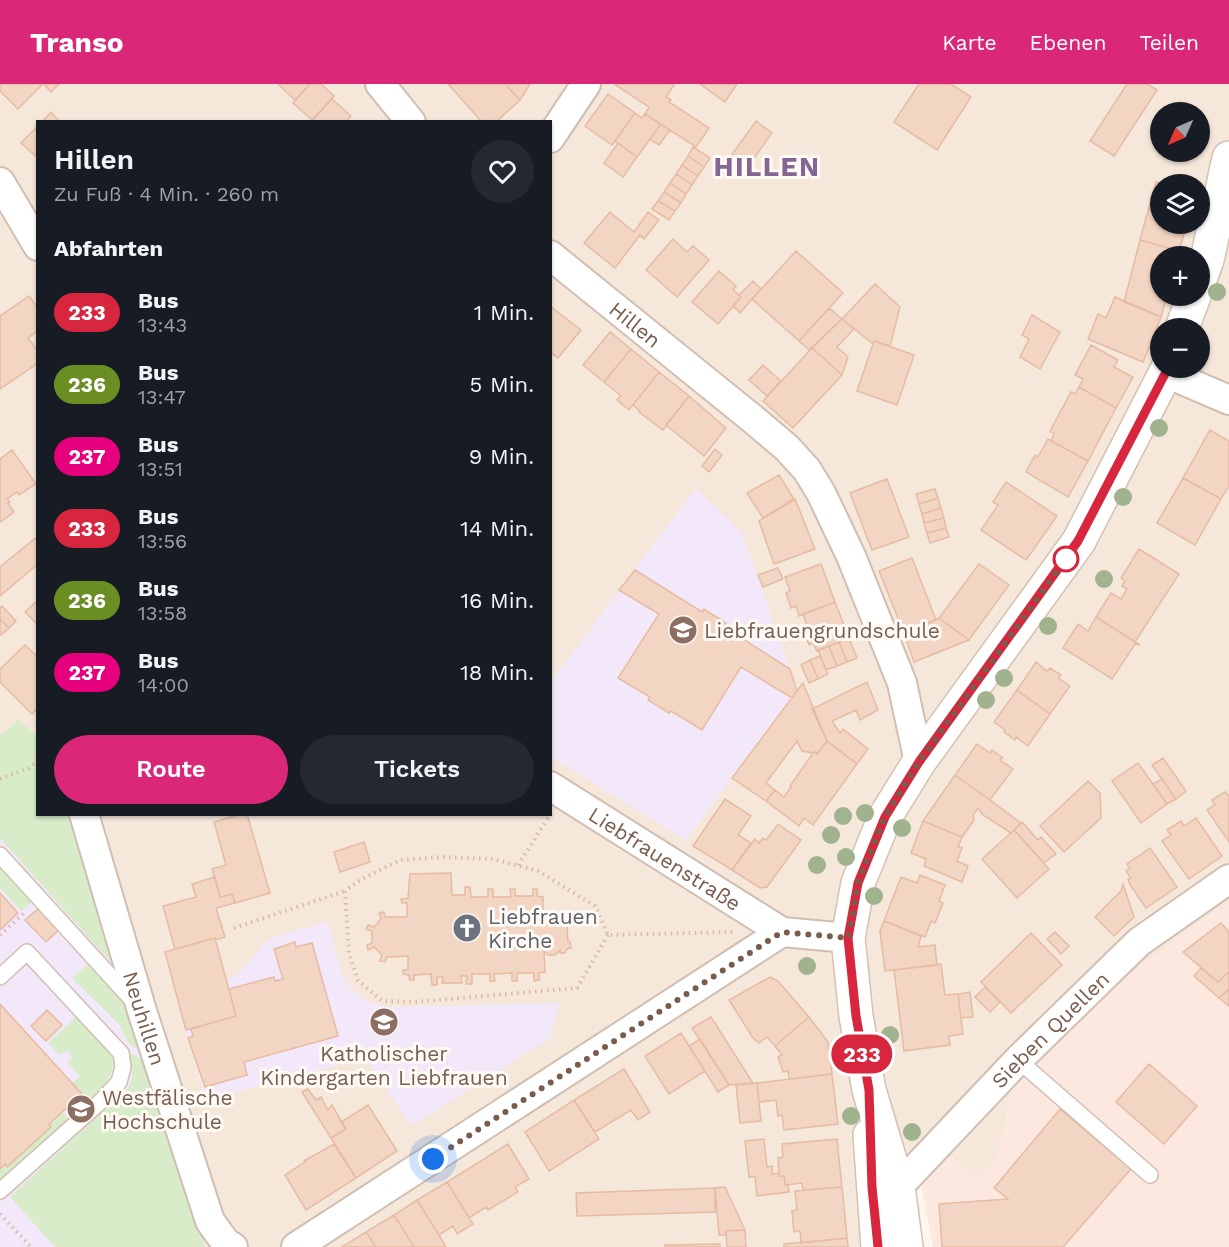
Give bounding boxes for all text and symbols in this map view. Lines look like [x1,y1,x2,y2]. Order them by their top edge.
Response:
text: Transo [30,26,124,59]
text: Karte [942,30,997,55]
text: Ebenen [1030,30,1106,55]
text: Teilen [1139,30,1199,55]
north arrow [1150,102,1210,162]
map controls [1150,102,1210,378]
button: heart [471,140,534,203]
text: Hillen [54,143,134,176]
district label: HILLEN [713,151,821,183]
button: layers [1150,174,1210,234]
text: Zu Fuß · 4 Min. · 260 m [54,182,279,206]
text: Abfahrten [54,236,163,261]
button: + [1150,246,1210,306]
text: Bus [138,288,178,313]
street label: Hillen [605,296,666,352]
text: 233 [68,300,106,325]
text: 1 Min. [474,300,534,325]
text: 13:43 [138,313,187,337]
button: − [1150,318,1210,378]
text: Bus [138,360,178,385]
text: 236 [68,372,106,397]
text: 5 Min. [470,372,534,397]
text: 13:47 [138,385,186,409]
text: Bus [138,432,178,457]
text: 237 [68,444,106,469]
text: 9 Min. [469,444,534,469]
text: 13:51 [138,457,183,481]
text: Bus [138,504,178,529]
text: 233 [68,516,106,541]
text: 14 Min. [460,516,534,541]
text: 13:56 [138,529,187,553]
unlabelled marker [1053,546,1079,572]
text: Bus [138,576,178,601]
text: 236 [68,588,106,613]
text: 16 Min. [460,588,534,613]
text: 13:58 [138,601,187,625]
school or university icon: Liebfrauengrundschule [667,614,699,646]
place label: Liebfrauengrundschule [704,618,940,643]
text: Bus [138,648,178,673]
text: 237 [68,660,106,685]
text: 18 Min. [460,660,534,685]
text: 14:00 [138,673,189,697]
button: Route [54,735,288,804]
button: Tickets [300,735,534,804]
street label: Liebfrauenstraße [584,801,746,916]
place label: Liebfrauen Kirche [488,904,598,953]
church icon: Liebfrauen Kirche [451,912,483,944]
street label: Sieben Quellen [986,966,1114,1093]
street label: Neuhillen [118,968,171,1068]
school or university icon: Katholischer Kindergarten Liebfrauen [368,1006,400,1038]
line badge: 233 [828,1034,896,1074]
place label: Katholischer Kindergarten Liebfrauen [260,1041,508,1090]
text: 233 [843,1042,881,1067]
place label: Westfälische Hochschule [102,1085,233,1134]
school or university icon: Westfälische Hochschule [65,1093,97,1125]
your location [418,1144,448,1174]

